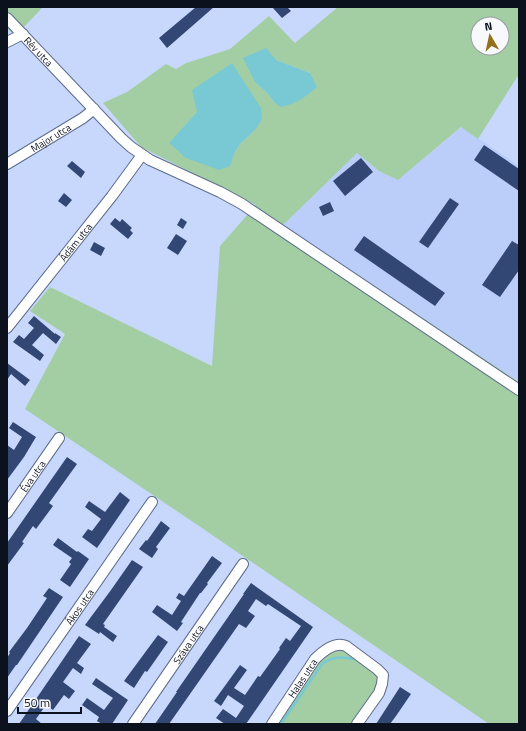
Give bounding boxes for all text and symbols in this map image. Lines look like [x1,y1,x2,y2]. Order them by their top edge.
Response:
north arrow [470,16,510,56]
text: N [483,18,493,35]
street label: Rév utca [21,33,57,70]
street label: Major utca [28,120,74,156]
street label: Ádám utca [56,220,95,264]
street label: Éva utca [16,457,49,495]
street label: Ákos utca [62,586,97,628]
street label: Száva utca [169,621,207,667]
street label: Halas utca [284,656,321,701]
scale bar [18,689,81,715]
text: 50 m [24,693,50,712]

